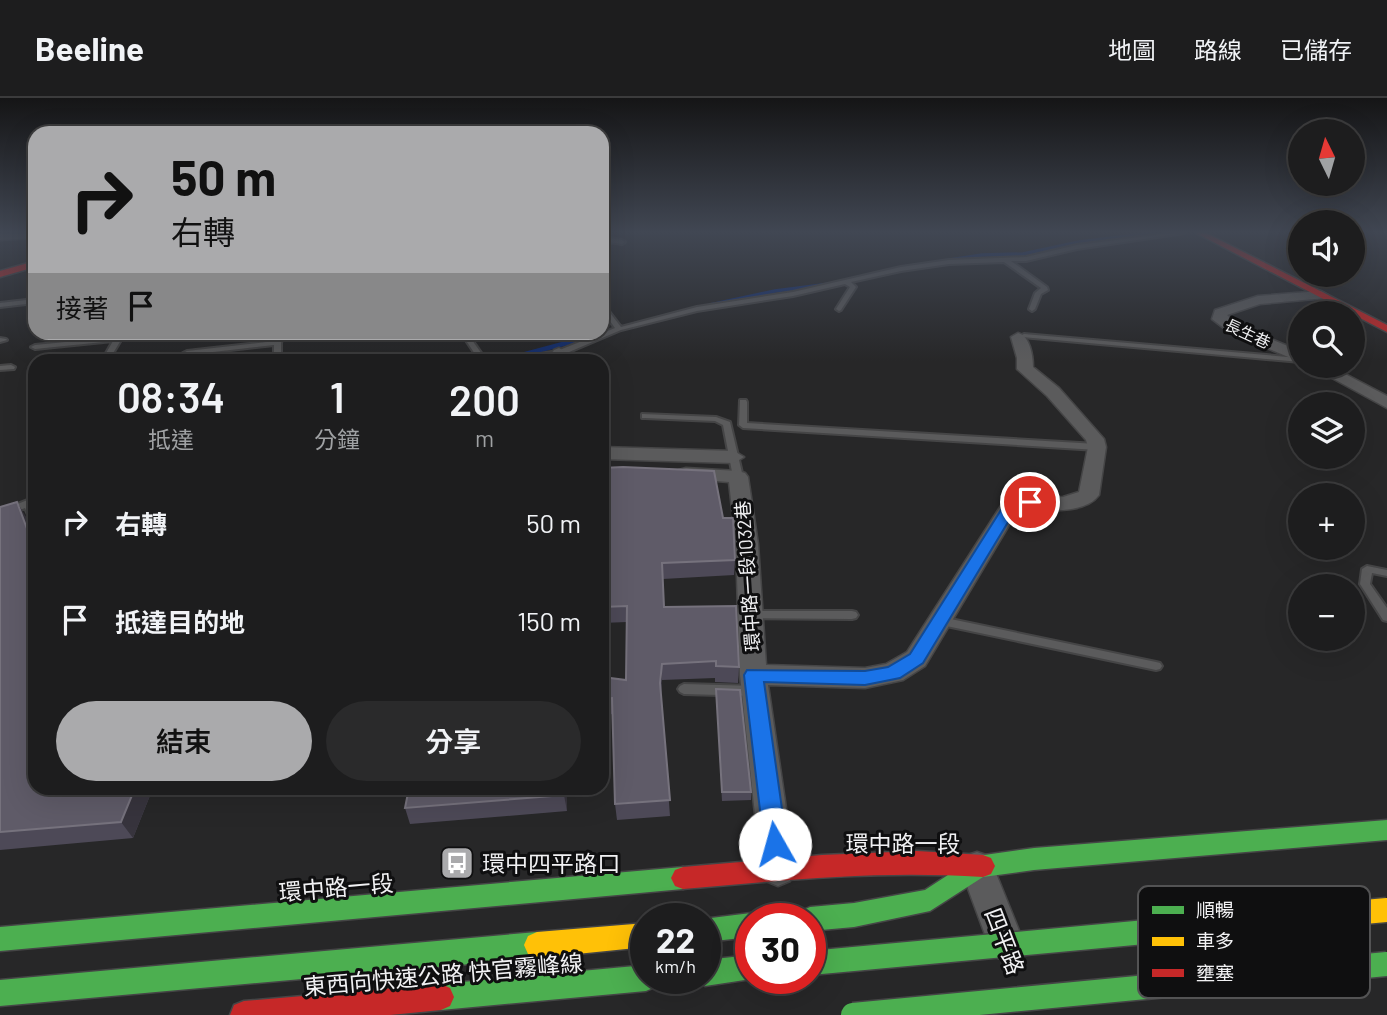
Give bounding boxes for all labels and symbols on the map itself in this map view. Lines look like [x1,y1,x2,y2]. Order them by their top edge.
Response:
north arrow [1288,119,1365,196]
street label: 長生巷 [1222,314,1274,352]
pin [1000,472,1060,532]
street label: 環中路一段1032巷 [730,500,764,652]
position arrow [738,807,812,881]
street label: 環中路一段 [846,829,961,857]
bus stop icon: 環中四平路口 [438,844,476,882]
place label: 環中四平路口 [482,849,620,877]
street label: 環中路一段 [277,868,395,906]
legend [1138,886,1370,998]
text: 順暢 [1196,898,1234,921]
speed limit sign: 30 [735,903,826,994]
street label: 四平路 [980,904,1030,978]
text: 車多 [1196,929,1234,952]
street label: 東西向快速公路 快官霧峰線 [302,948,584,1000]
text: 壅塞 [1196,961,1234,984]

